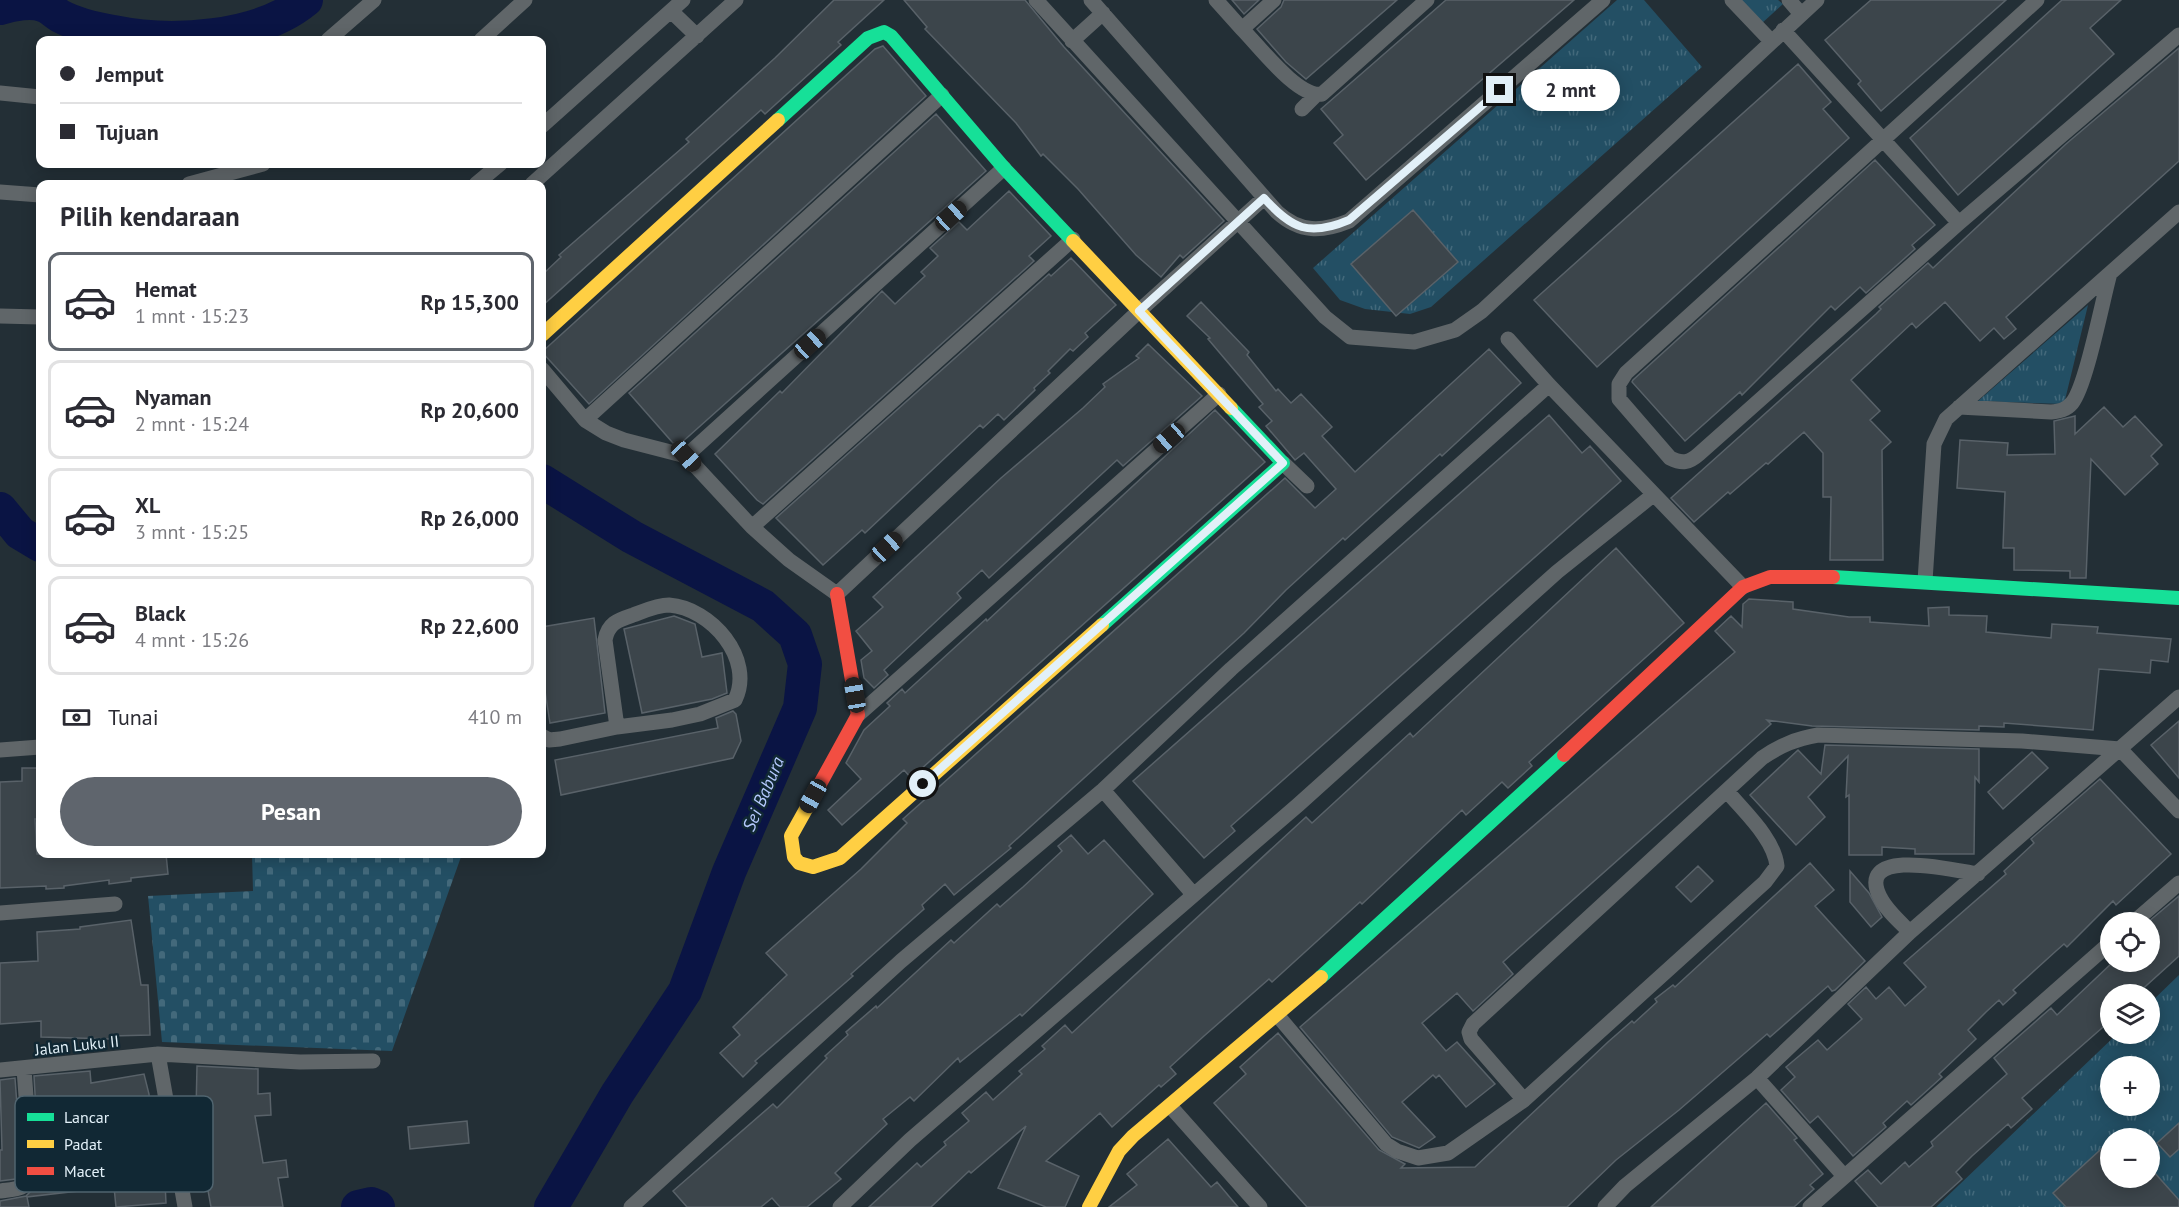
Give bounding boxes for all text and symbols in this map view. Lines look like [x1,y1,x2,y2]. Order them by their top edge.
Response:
text: Jemput [96,60,164,88]
callout: 2 mnt [1521,69,1620,111]
route end [1486,76,1513,103]
text: 2 mnt [1545,77,1596,103]
text: Tujuan [96,118,159,146]
car [932,197,970,235]
text: Pilih kendaraan [60,199,240,233]
icon: car [63,275,117,329]
text: Hemat [135,275,197,303]
text: Rp 15,300 [420,288,519,316]
text: 1 mnt · 15:23 [135,303,249,329]
car [791,325,829,363]
icon: car [63,383,117,437]
text: Nyaman [135,383,212,411]
text: Rp 20,600 [420,396,519,424]
text: 2 mnt · 15:24 [135,411,249,437]
car [1150,419,1188,457]
car [667,437,705,475]
icon: car [63,491,117,545]
text: XL [135,491,160,519]
text: Rp 26,000 [420,504,519,532]
text: 3 mnt · 15:25 [135,519,249,545]
car [868,528,906,566]
icon: car [63,599,117,653]
text: Black [135,599,186,627]
text: Rp 22,600 [420,612,519,640]
text: 4 mnt · 15:26 [135,627,249,653]
car [843,676,867,714]
icon: cash [60,701,93,734]
text: Tunai [108,703,159,731]
text: 410 m [468,704,522,730]
water label: Sei Babura [737,753,789,835]
route start [909,770,936,797]
car [796,776,830,816]
button: Pesan [60,777,522,846]
map controls [2100,912,2160,1188]
button: locate [2100,912,2160,972]
button: layers [2100,984,2160,1044]
street label: Jalan Luku II [33,1031,120,1059]
button: + [2100,1056,2160,1116]
legend [15,1096,213,1192]
text: Lancar [64,1107,110,1127]
button: − [2100,1128,2160,1188]
text: Padat [64,1134,103,1154]
text: Macet [64,1161,106,1181]

